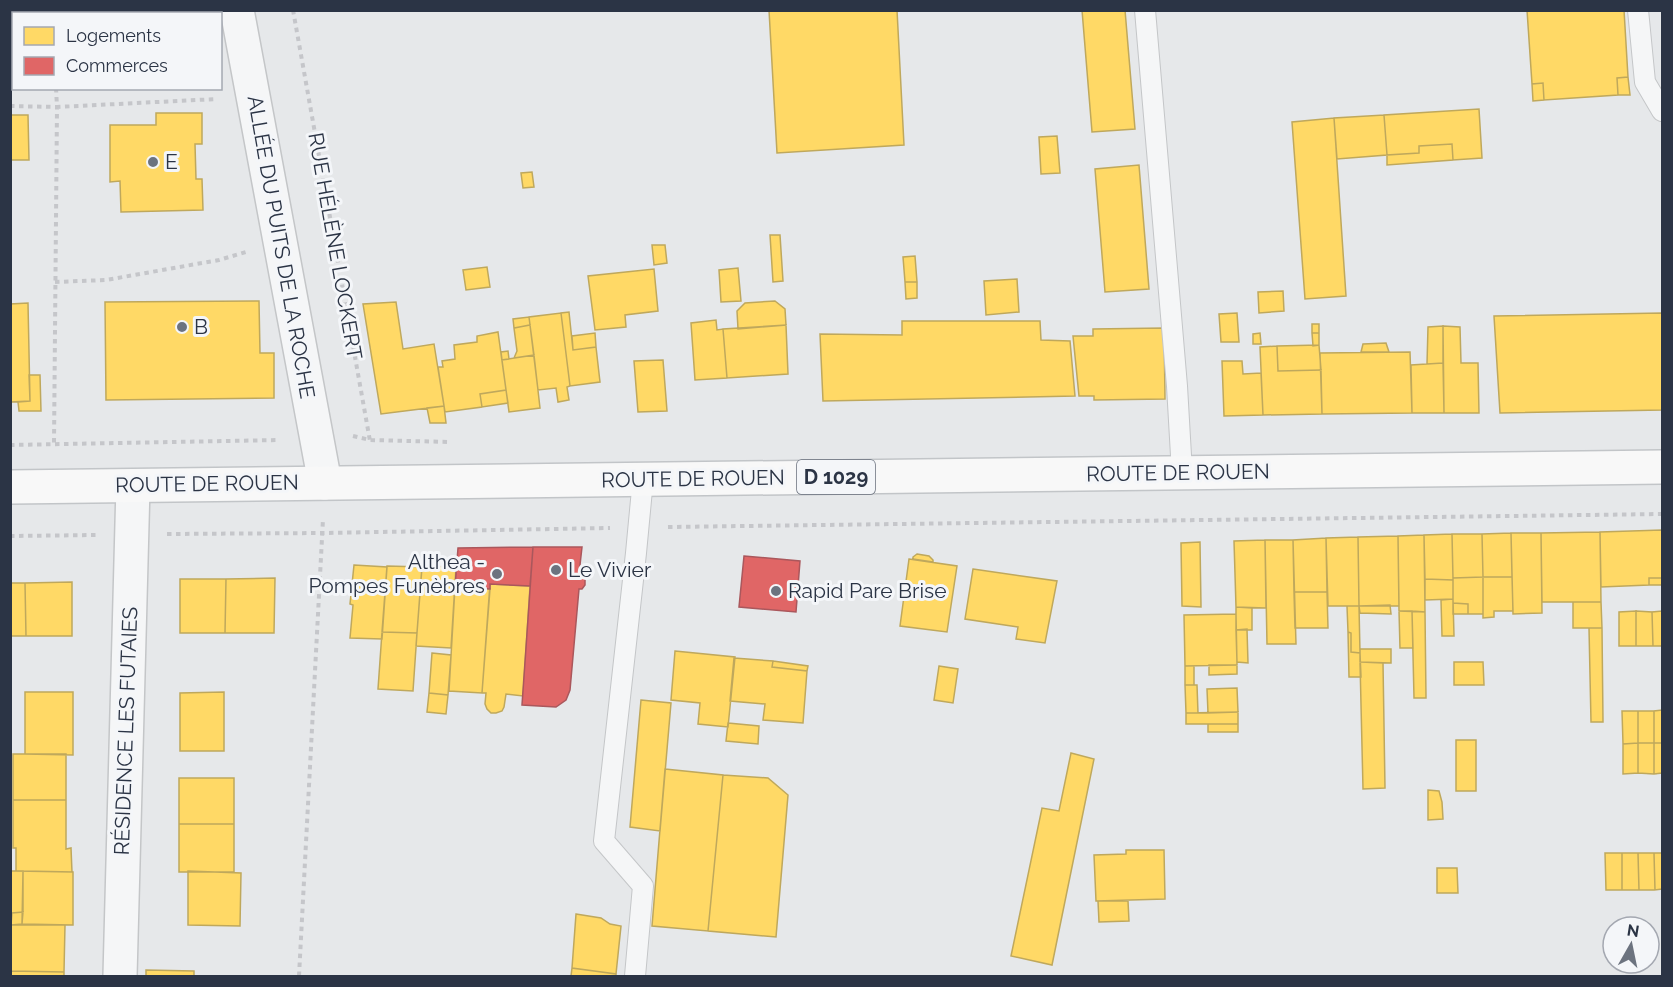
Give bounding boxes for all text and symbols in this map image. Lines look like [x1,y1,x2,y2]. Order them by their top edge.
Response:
legend [12,12,222,90]
text: Logements [66,25,161,46]
text: Commerces [66,55,168,76]
street label: ALLÉE DU PUITS DE LA ROCHE [242,93,320,400]
street label: RUE HÉLÈNE LOCKERT [303,131,368,361]
place label: E [165,149,178,174]
marker: E [146,155,160,169]
place label: B [194,314,208,339]
marker: B [175,320,189,334]
street label: ROUTE DE ROUEN [1086,458,1270,487]
road number: D 1029 [797,460,875,494]
street label: ROUTE DE ROUEN [601,464,785,493]
street label: ROUTE DE ROUEN [115,469,299,498]
place label: Althea - Pompes Funèbres [308,549,485,598]
place label: Le Vivier [568,557,652,582]
marker: Le Vivier [549,563,563,577]
marker: Althea - Pompes Funèbres [490,567,504,581]
place label: Rapid Pare Brise [788,578,946,603]
marker: Rapid Pare Brise [769,584,783,598]
street label: RÉSIDENCE LES FUTAIES [109,606,142,856]
north arrow [1601,915,1661,975]
text: N [1626,920,1641,941]

